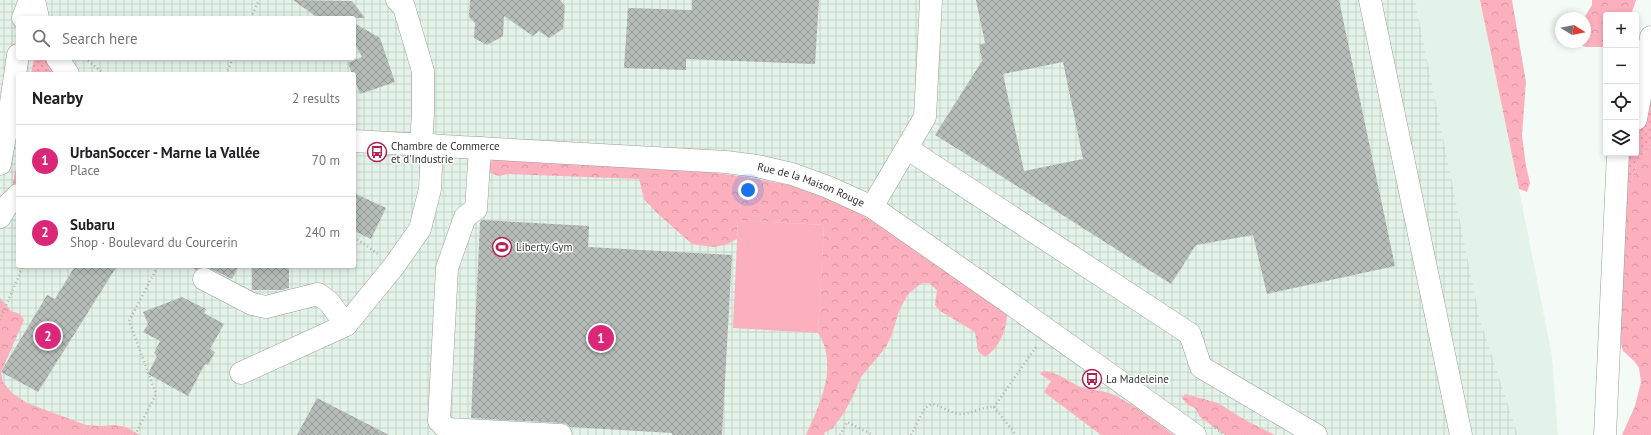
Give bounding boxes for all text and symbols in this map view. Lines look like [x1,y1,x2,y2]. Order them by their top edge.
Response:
north arrow [1555,12,1591,48]
map controls [1603,12,1639,156]
button: + [1603,12,1639,48]
search box [16,16,356,60]
icon: search [30,27,52,49]
text: Search here [62,29,138,48]
button: − [1603,48,1639,84]
button: locate [1603,84,1639,120]
text: Nearby [32,87,83,109]
text: 2 results [292,90,340,107]
button: layers [1603,120,1639,156]
place label: Chambre de Commerce et d'Industrie [391,139,500,166]
bus stop icon: Chambre de Commerce et d'Industrie [366,141,388,163]
text: UrbanSoccer - Marne la Vallée [70,143,260,162]
text: 1 [41,152,49,169]
text: 70 m [312,152,340,169]
street label: Rue de la Maison Rouge [756,159,867,210]
text: Place [70,162,100,179]
your location [738,180,758,200]
text: Subaru [70,215,115,234]
text: 2 [41,224,49,241]
text: 240 m [305,224,340,241]
text: Shop · Boulevard du Courcerin [70,234,238,251]
sports icon: Liberty Gym [491,236,513,258]
place label: Liberty Gym [516,240,572,254]
pin: 2 [35,321,61,351]
pin: 1 [588,323,614,353]
bus stop icon: La Madeleine [1081,368,1103,390]
place label: La Madeleine [1106,372,1169,386]

